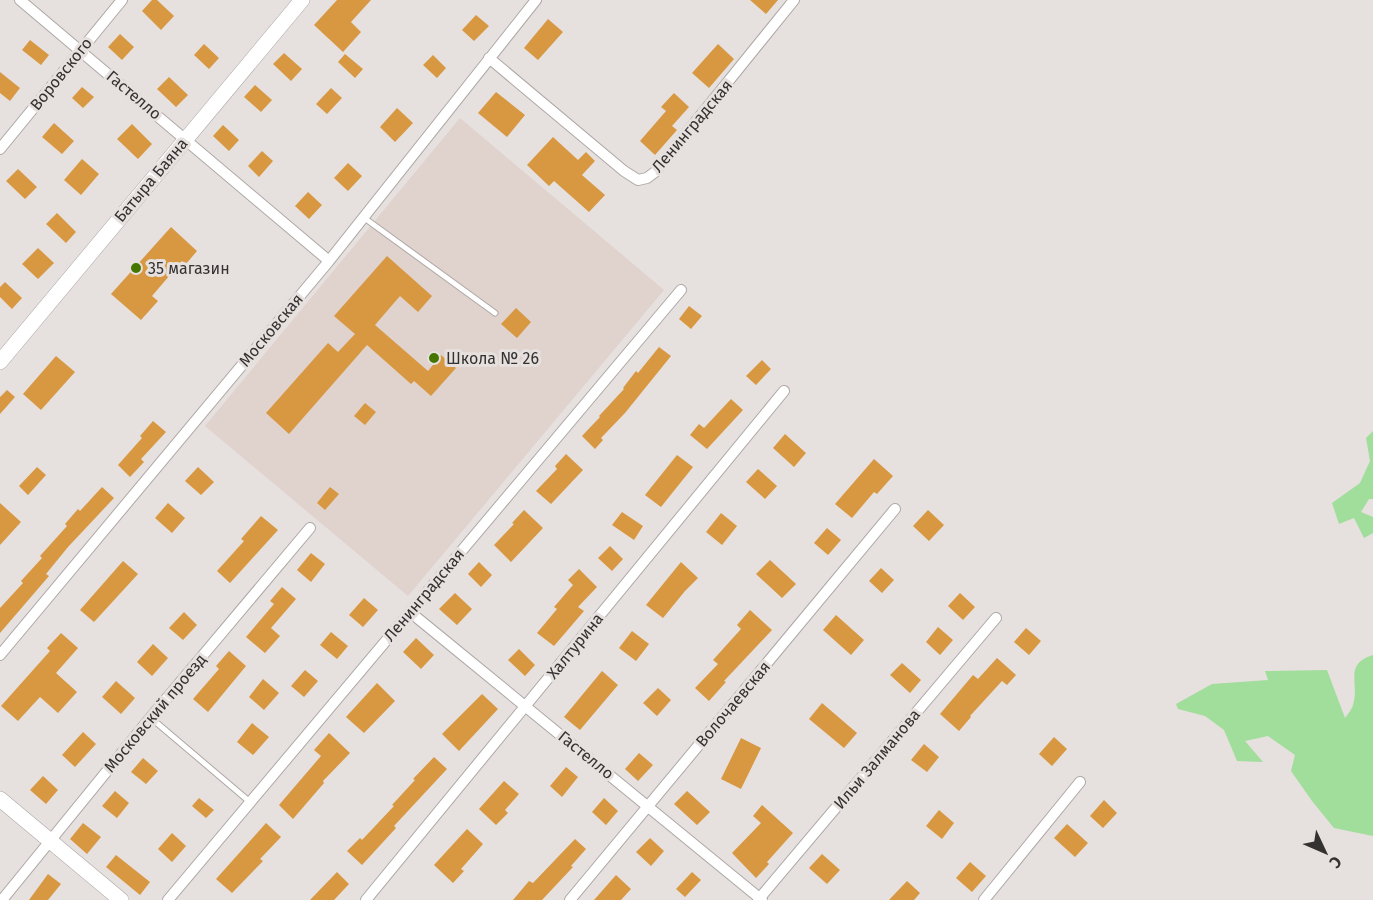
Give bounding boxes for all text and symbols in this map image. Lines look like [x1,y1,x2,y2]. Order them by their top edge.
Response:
street label: Воровского [26,34,96,114]
street label: Гастелло [103,66,165,124]
street label: Ленинградская [648,76,736,176]
street label: Батыра Баяна [110,134,192,226]
place label: 35 магазин [148,259,230,278]
marker: 35 магазин [129,261,143,275]
street label: Московская [235,290,307,370]
place label: Школа № 26 [446,349,539,368]
marker: Школа № 26 [427,351,441,365]
street label: Ленинградская [380,545,468,645]
street label: Халтурина [543,609,607,683]
street label: Московский проезд [100,650,210,776]
street label: Волочаевская [692,657,774,751]
street label: Ильи Залманова [830,705,924,813]
street label: Гастелло [554,727,618,783]
north arrow [1295,822,1355,882]
text: С [1325,852,1345,873]

